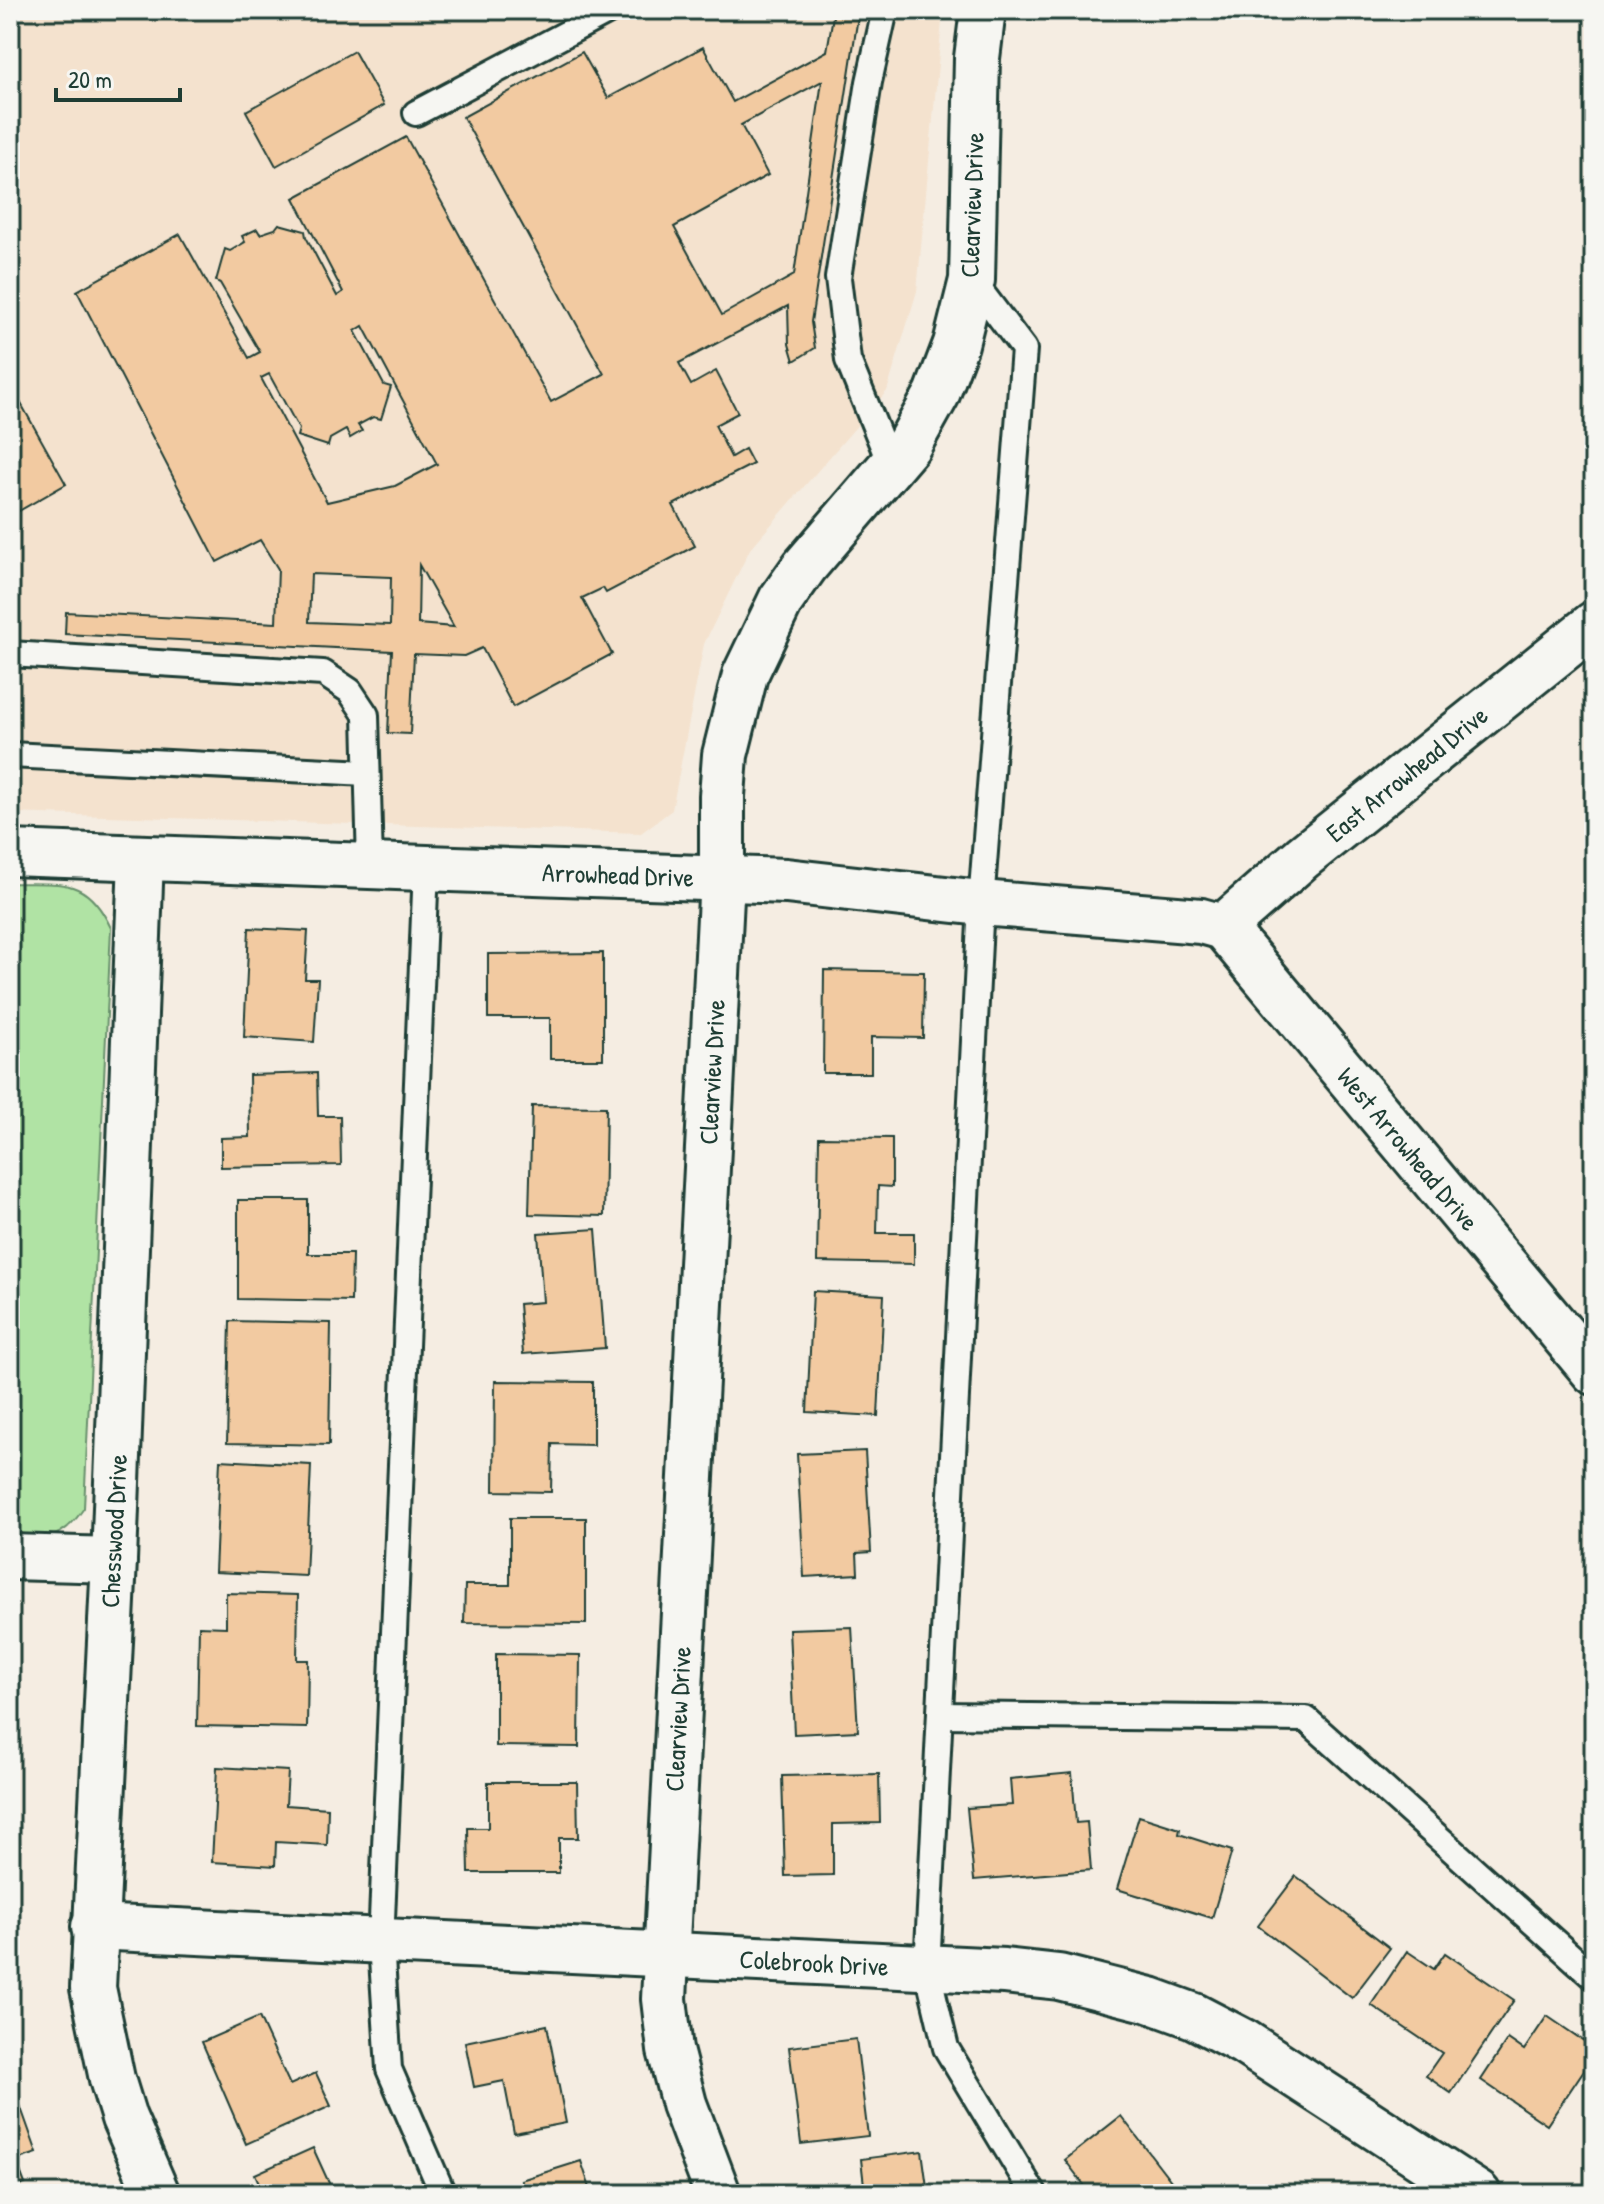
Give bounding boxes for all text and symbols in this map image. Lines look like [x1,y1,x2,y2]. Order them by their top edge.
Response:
scale bar [56,52,180,102]
text: 20 m [68,63,112,95]
street label: Clearview Drive [951,132,992,278]
street label: East Arrowhead Drive [1319,698,1495,850]
street label: Arrowhead Drive [542,854,694,895]
street label: Clearview Drive [690,999,733,1145]
street label: West Arrowhead Drive [1330,1060,1487,1238]
street label: Chesswood Drive [92,1453,135,1609]
street label: Clearview Drive [656,1646,699,1792]
street label: Colebrook Drive [739,1941,890,1984]

